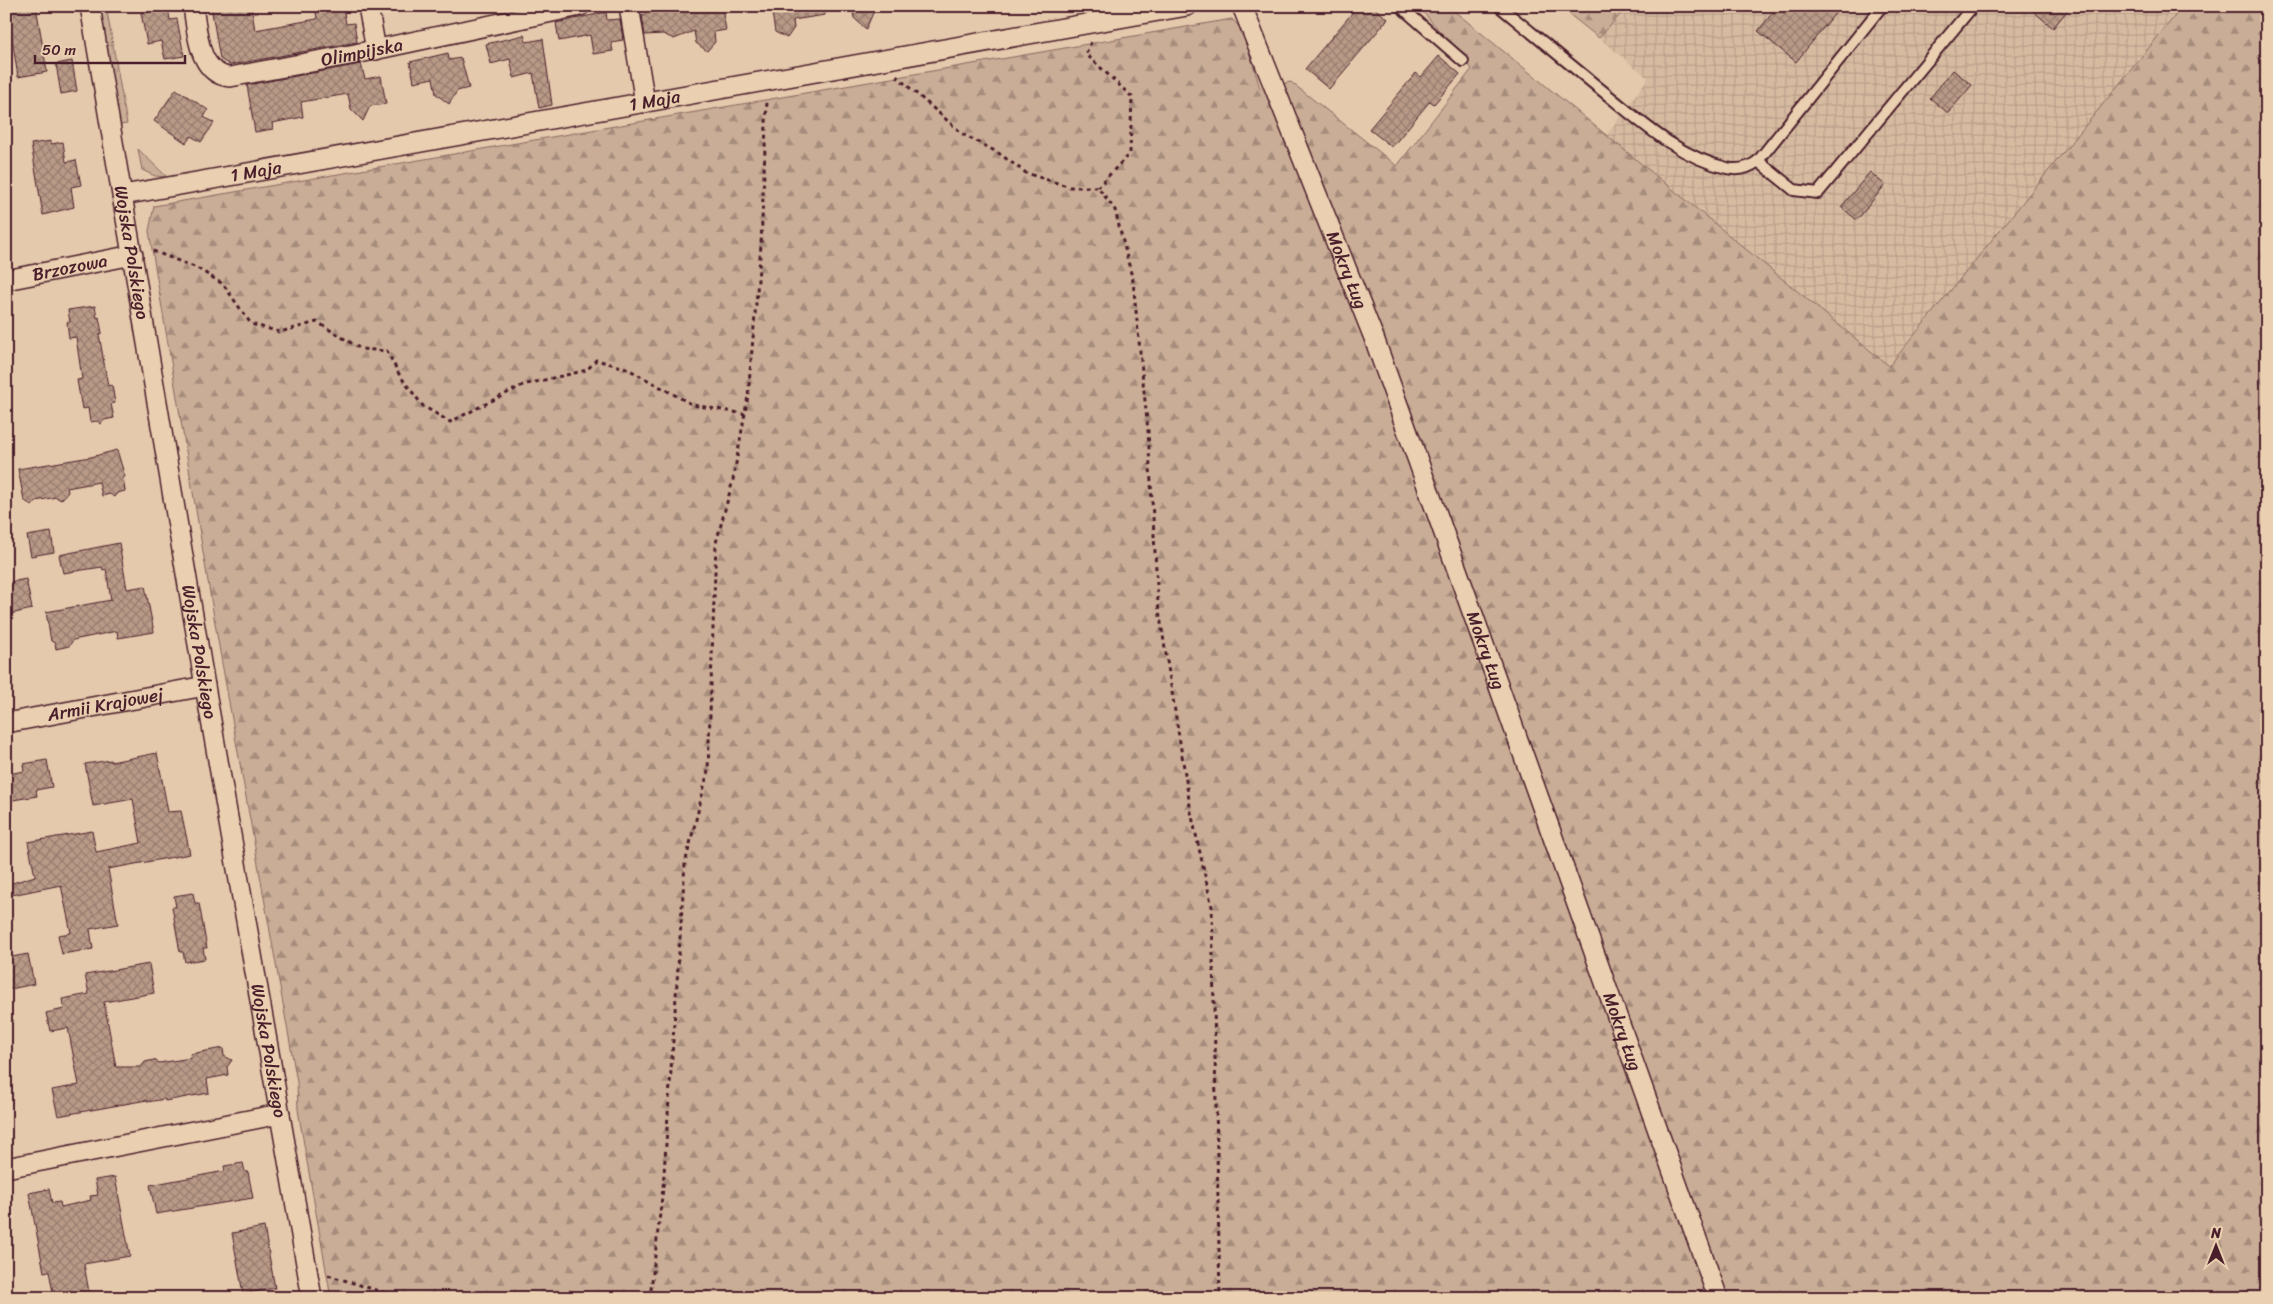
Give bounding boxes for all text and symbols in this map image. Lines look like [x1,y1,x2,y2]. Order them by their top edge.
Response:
street label: Olimpijska [318,28,406,76]
scale bar [35,32,185,64]
text: 50 m [42,37,77,63]
street label: 1 Maja [627,80,684,121]
street label: 1 Maja [228,151,285,192]
street label: Wojska Polskiego [105,183,159,322]
street label: Mokry Ług [1317,226,1377,314]
street label: Brzozowa [30,244,110,290]
street label: Wojska Polskiego [172,582,226,721]
street label: Mokry Ług [1457,606,1515,694]
street label: Armii Krajowej [44,678,166,731]
street label: Wojska Polskiego [241,981,296,1120]
street label: Mokry Ług [1594,988,1651,1075]
text: N [2210,1221,2221,1246]
north arrow [2190,1222,2240,1272]

